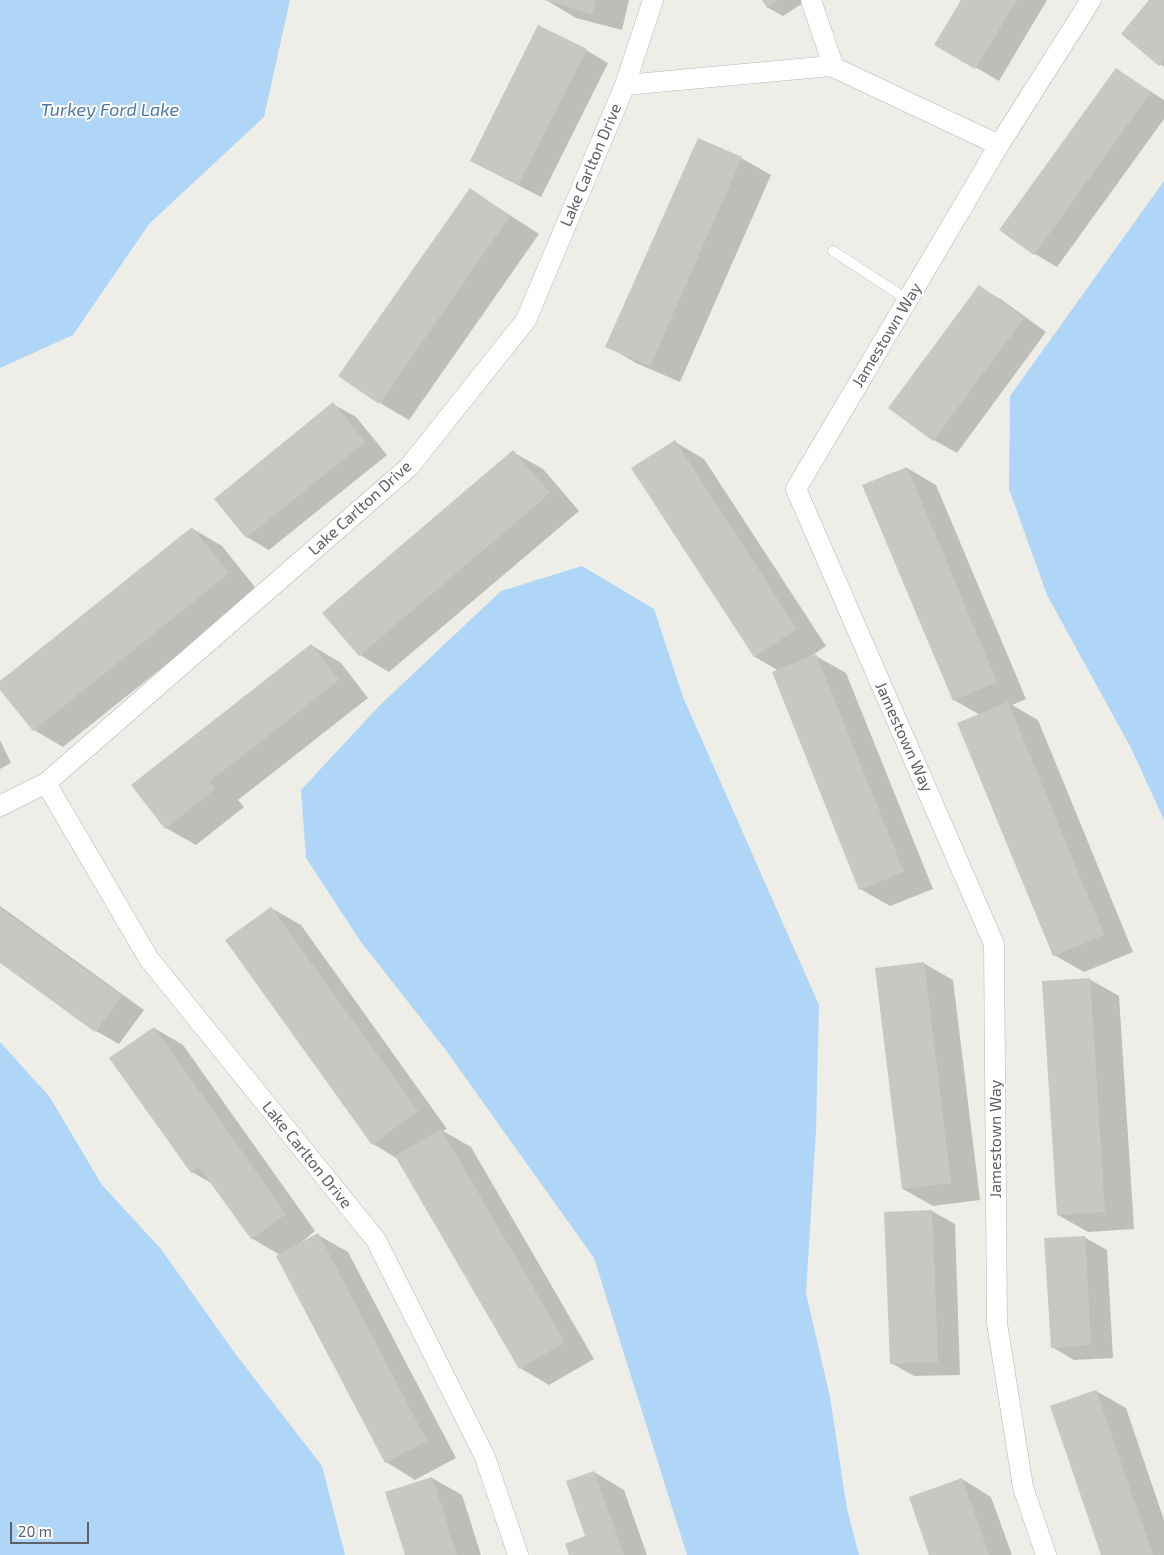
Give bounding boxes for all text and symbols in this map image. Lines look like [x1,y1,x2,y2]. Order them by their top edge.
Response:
water label: Turkey Ford Lake [41,99,179,121]
street label: Lake Carlton Drive [556,100,626,230]
street label: Jamestown Way [848,279,926,391]
street label: Lake Carlton Drive [305,457,415,559]
street label: Jamestown Way [871,679,937,795]
street label: Jamestown Way [986,1080,1006,1198]
street label: Lake Carlton Drive [258,1098,356,1212]
scale bar [12,1512,91,1544]
text: 20 m [18,1522,52,1540]

